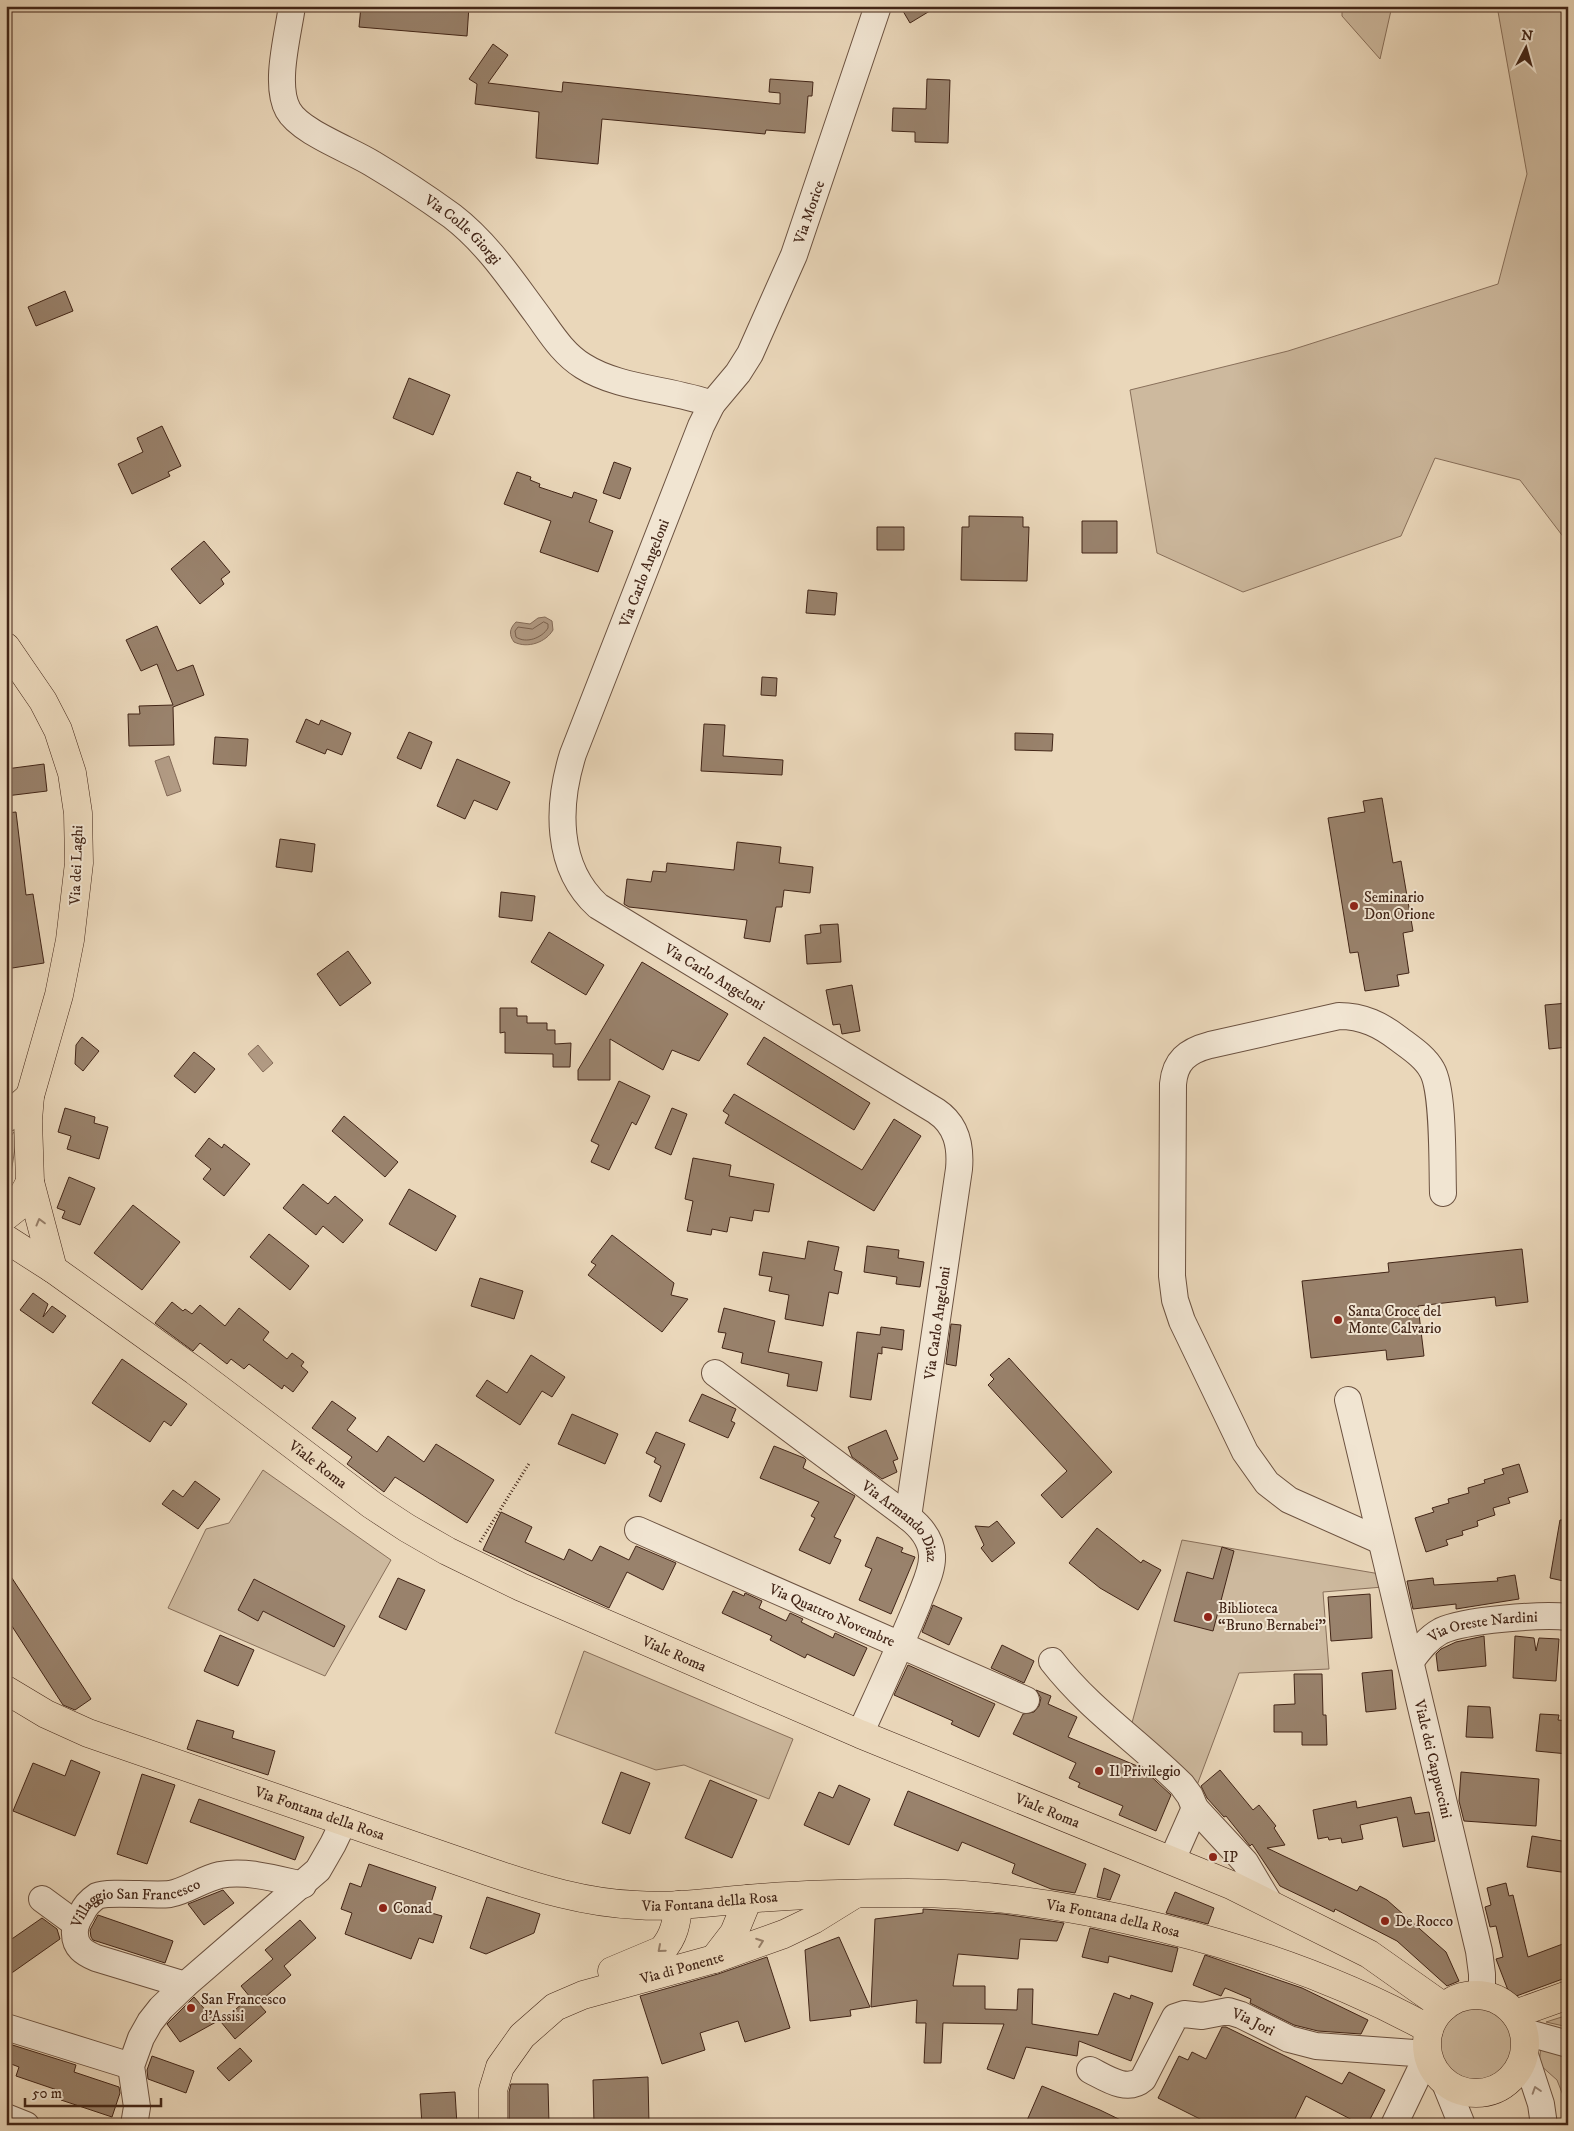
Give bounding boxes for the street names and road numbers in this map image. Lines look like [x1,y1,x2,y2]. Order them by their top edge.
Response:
street label: Via Morice [789,178,829,247]
street label: Via Colle Giorgi [420,190,505,269]
street label: Via Carlo Angeloni [615,516,674,631]
street label: Via dei Laghi [66,825,87,906]
street label: Via Carlo Angeloni [660,939,768,1015]
street label: Via Carlo Angeloni [920,1265,955,1382]
street label: Viale Roma [284,1436,351,1493]
street label: Via Armando Diaz [857,1476,941,1563]
street label: Via Quattro Novembre [765,1579,898,1651]
street label: Via Oreste Nardini [1424,1607,1538,1647]
street label: Viale Roma [638,1631,710,1677]
street label: Viale dei Cappuccini [1409,1697,1456,1821]
street label: Via Fontana della Rosa [251,1782,388,1845]
street label: Viale Roma [1011,1789,1083,1833]
street label: Villaggio San Francesco [66,1875,204,1931]
street label: Via Fontana della Rosa [640,1888,779,1916]
street label: Via Fontana della Rosa [1044,1895,1183,1942]
street label: Via di Ponente [637,1947,726,1989]
street label: Via Jori [1229,2004,1278,2040]

